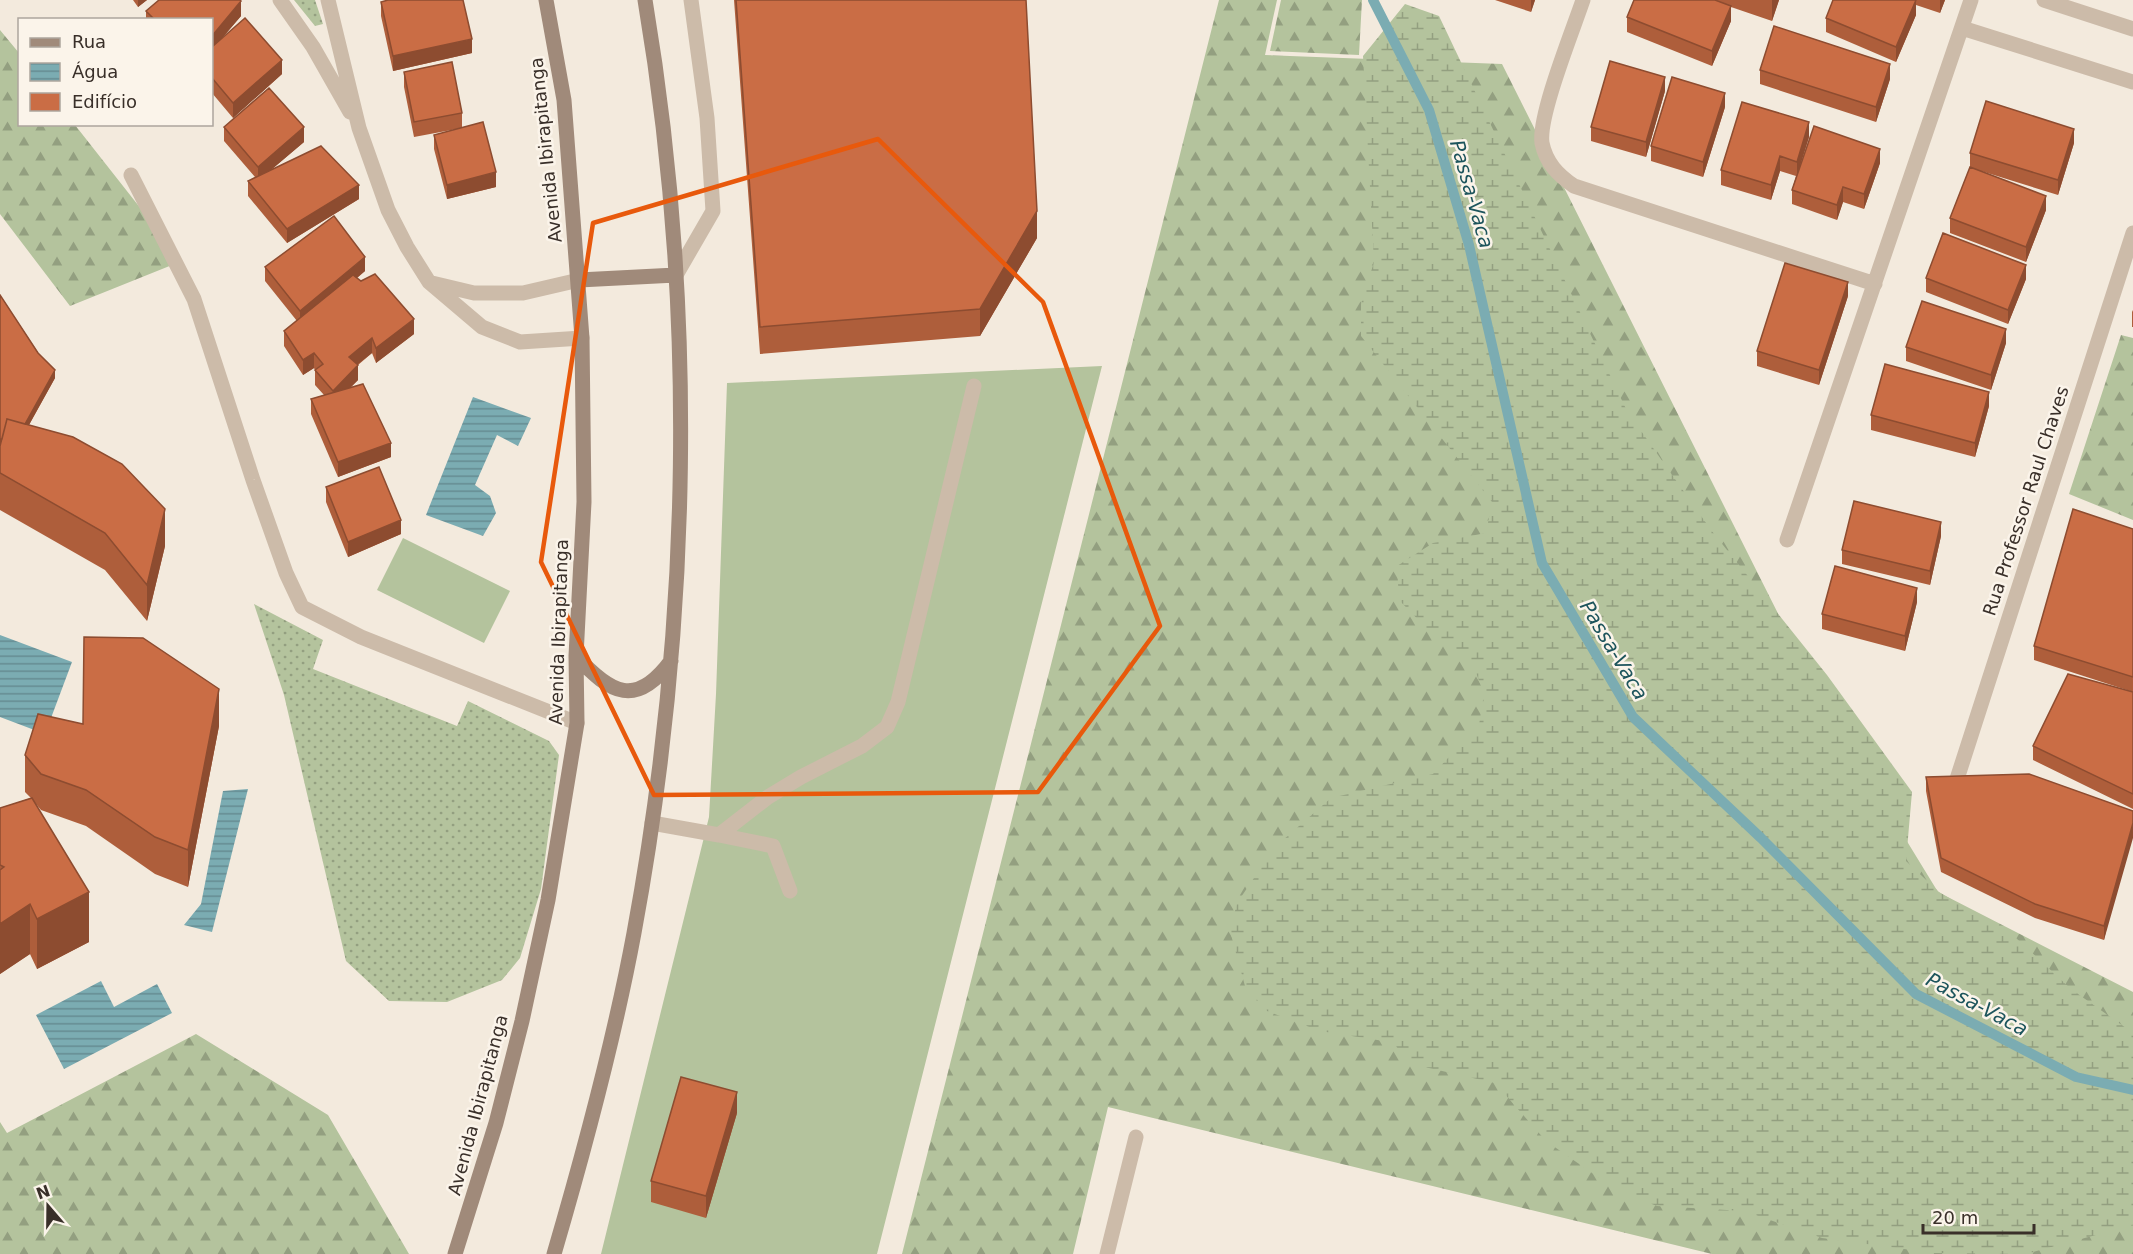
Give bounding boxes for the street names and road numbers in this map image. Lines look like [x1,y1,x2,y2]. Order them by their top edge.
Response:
street label: Avenida Ibirapitanga [525,56,566,244]
street label: Rua Professor Raul Chaves [1978,383,2073,618]
street label: Avenida Ibirapitanga [545,539,572,725]
street label: Avenida Ibirapitanga [443,1012,512,1197]

